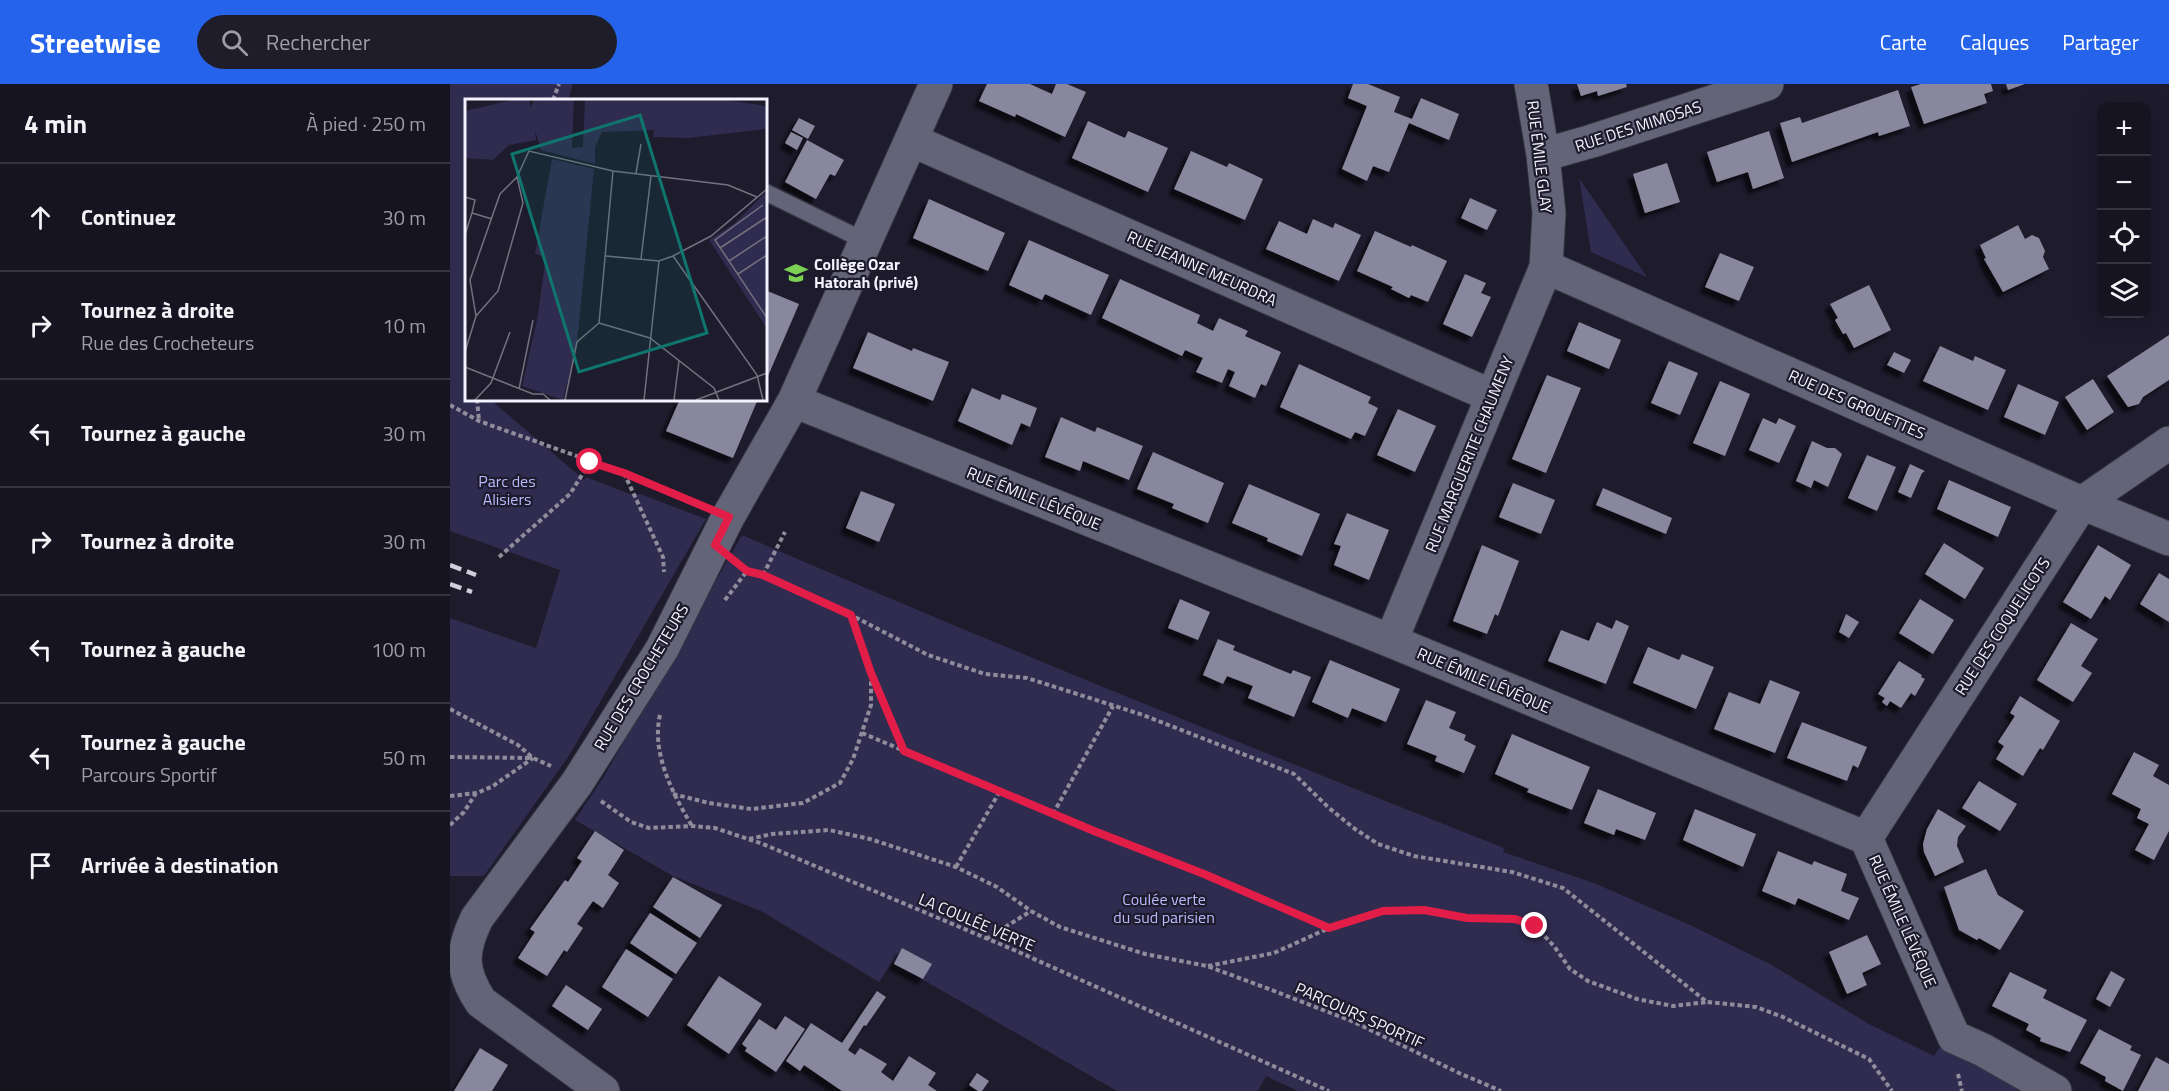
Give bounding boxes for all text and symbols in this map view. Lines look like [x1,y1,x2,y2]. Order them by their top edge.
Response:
search box [197,15,617,69]
text: Streetwise [30,21,161,64]
text: Rechercher [266,25,370,59]
icon: search [218,26,251,59]
text: Carte [1880,26,1927,58]
text: Calques [1960,26,2029,58]
text: Partager [2062,26,2139,58]
street label: RUE DES MIMOSAS [1572,94,1704,158]
inset map [465,99,766,400]
street label: RUE ÉMILE GLAY [1521,99,1559,215]
map controls [2097,102,2151,318]
button: + [2097,102,2151,156]
text: 4 min [24,104,87,143]
text: À pied · 250 m [306,108,426,139]
button: − [2097,156,2151,210]
text: Continuez [81,200,176,234]
icon: ahead [24,201,57,234]
text: 30 m [382,202,426,233]
button: locate [2097,210,2151,264]
street label: RUE JEANNE MEURDRA [1123,224,1281,312]
place label: Collège Ozar Hatorah (privé) [814,252,918,294]
school or university icon: Collège Ozar Hatorah (privé) [783,260,809,286]
button: layers [2097,264,2151,318]
text: Tournez à droite [81,293,234,327]
icon: right [24,309,57,342]
text: 10 m [382,310,426,341]
text: Rue des Crocheteurs [81,327,254,358]
street label: RUE MARGUERITE CHAUMENY [1419,352,1520,556]
street label: RUE DES GROUETTES [1785,363,1929,445]
text: Tournez à gauche [81,416,246,450]
icon: left [24,417,57,450]
text: 30 m [382,418,426,449]
route start [576,448,602,474]
street label: RUE ÉMILE LÉVÊQUE [963,460,1105,536]
park label: Parc des Alisiers [478,469,536,511]
text: Tournez à droite [81,524,234,558]
icon: right [24,525,57,558]
text: 30 m [382,526,426,557]
street label: RUE DES COQUELICOTS [1948,552,2056,700]
street label: RUE DES CROCHETEURS [588,599,694,755]
text: Tournez à gauche [81,632,246,666]
icon: left [24,633,57,666]
text: 100 m [371,634,426,665]
street label: RUE ÉMILE LÉVÊQUE [1413,641,1555,719]
text: Tournez à gauche [81,725,246,759]
icon: left [24,741,57,774]
text: 50 m [382,742,426,773]
text: Parcours Sportif [81,759,217,790]
text: Arrivée à destination [81,848,279,882]
icon: arrive [24,849,57,882]
street label: RUE ÉMILE LÉVÊQUE [1863,851,1943,991]
street label: LA COULÉE VERTE [915,887,1039,957]
park label: Coulée verte du sud parisien [1113,887,1215,929]
route end [1521,912,1547,938]
street label: PARCOURS SPORTIF [1292,976,1428,1054]

